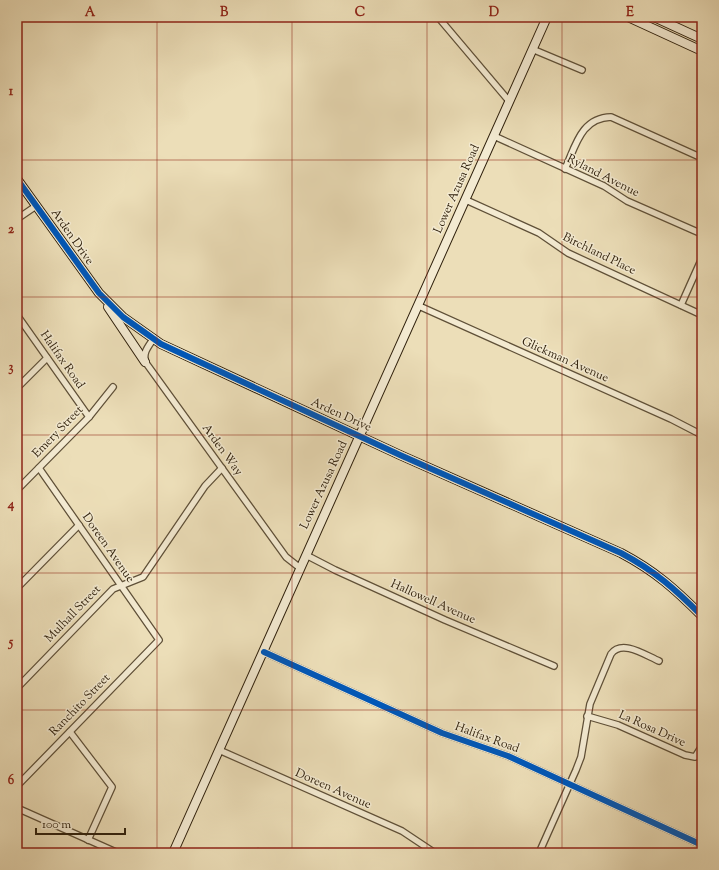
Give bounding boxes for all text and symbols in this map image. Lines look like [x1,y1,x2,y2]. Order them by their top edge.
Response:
text: A [85,4,96,22]
text: B [220,4,229,22]
text: C [355,4,365,22]
text: D [489,4,499,22]
text: E [626,4,634,22]
text: 1 [9,83,14,101]
street label: Lower Azusa Road [429,141,485,236]
street label: Ryland Avenue [564,150,643,202]
street label: Arden Drive [46,205,98,269]
text: 2 [8,221,15,239]
street label: Birchland Place [559,228,639,280]
street label: Halifax Road [35,327,89,393]
street label: Glickman Avenue [519,333,612,387]
text: 3 [8,359,14,377]
street label: Arden Drive [308,394,375,437]
street label: Emery Street [28,402,88,462]
street label: Arden Way [197,420,247,480]
street label: Lower Azusa Road [296,438,352,532]
text: 4 [7,496,15,514]
street label: Doreen Avenue [77,509,139,587]
street label: Hallowell Avenue [388,575,479,629]
street label: Mulhall Street [41,581,105,647]
text: 5 [8,634,14,652]
street label: Ranchito Street [45,670,115,740]
street label: La Rosa Drive [616,706,689,752]
street label: Halifax Road [452,718,522,758]
street label: Doreen Avenue [292,764,374,814]
text: 6 [8,772,15,790]
scale bar [36,810,125,836]
text: 100 m [42,816,71,834]

